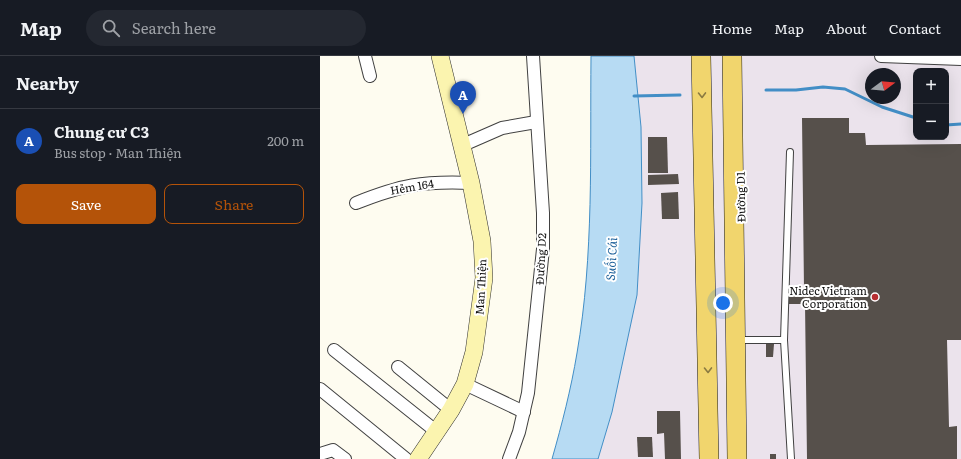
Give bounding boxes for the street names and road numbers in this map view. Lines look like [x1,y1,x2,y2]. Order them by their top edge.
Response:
street label: Đường D1 [732,171,748,223]
street label: Hẻm 164 [389,174,435,198]
street label: Đường D2 [531,232,549,285]
street label: Man Thiện [471,258,489,315]

